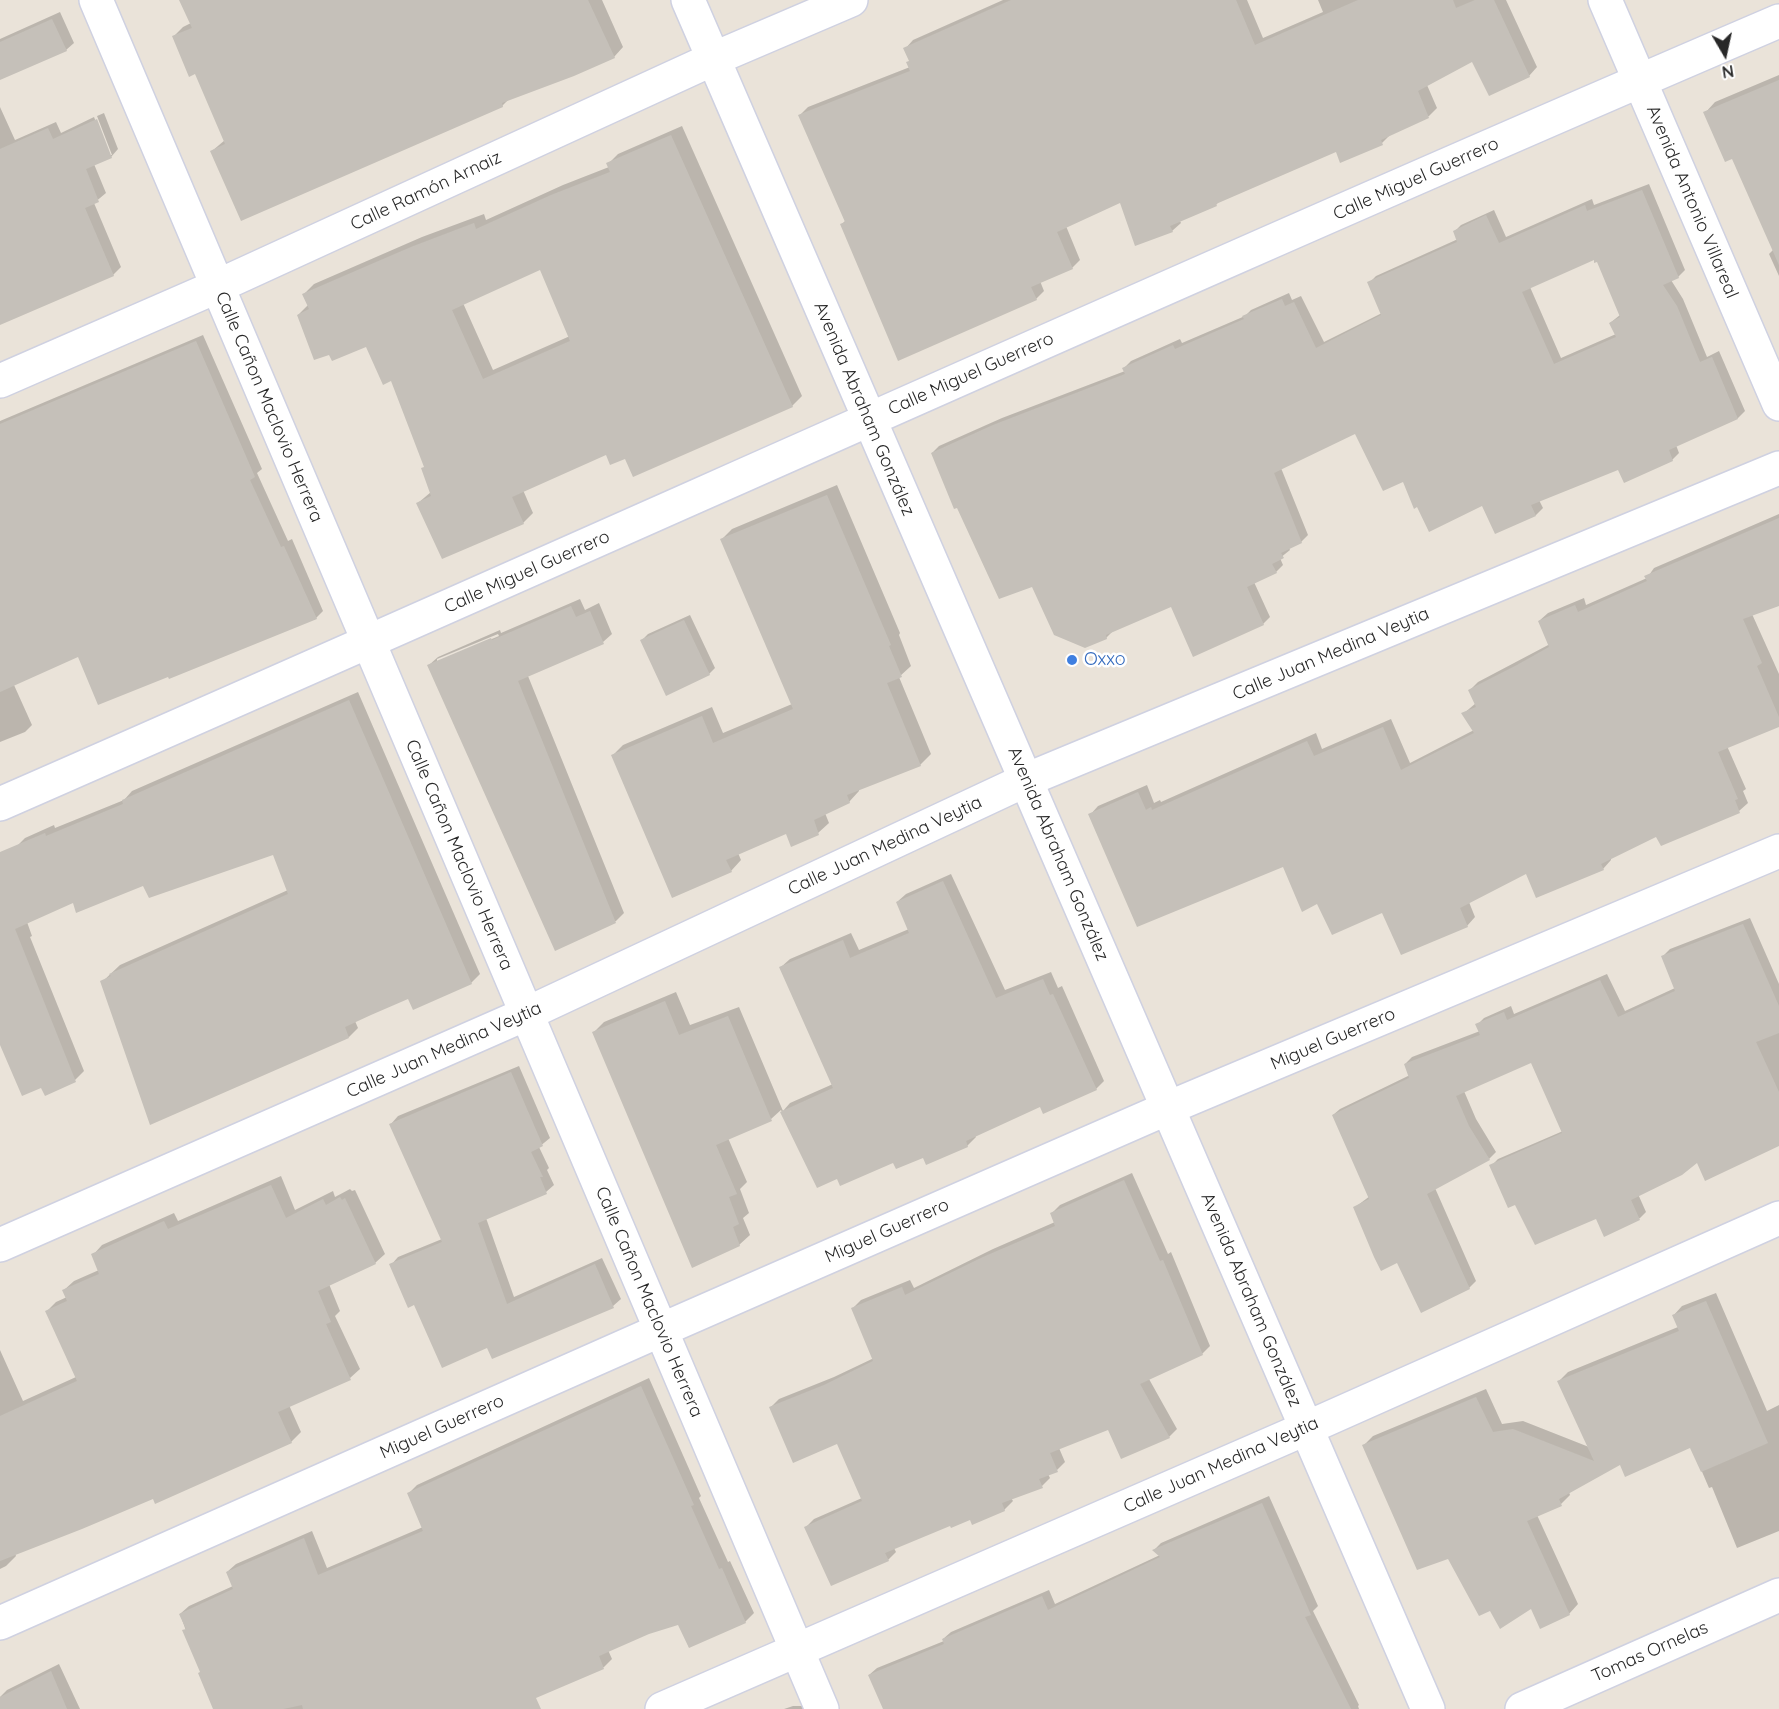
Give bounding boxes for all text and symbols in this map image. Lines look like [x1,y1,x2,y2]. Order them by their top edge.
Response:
north arrow [1695,24,1755,84]
text: N [1720,61,1735,83]
street label: Avenida Antonio Villareal [1642,102,1742,302]
street label: Calle Miguel Guerrero [1330,133,1502,225]
street label: Calle Ramón Arnaiz [347,147,505,235]
street label: Calle Cañon Maclovio Herrera [211,288,327,526]
street label: Avenida Abraham González [809,299,919,519]
street label: Calle Miguel Guerrero [885,328,1057,420]
street label: Calle Miguel Guerrero [441,526,613,618]
street label: Calle Juan Medina Veytia [1229,603,1433,705]
place label: Oxxo [1084,649,1126,671]
marker: Oxxo [1065,653,1079,667]
street label: Calle Cañon Maclovio Herrera [401,736,517,974]
street label: Avenida Abraham González [1003,744,1113,964]
street label: Calle Juan Medina Veytia [785,792,985,900]
street label: Calle Juan Medina Veytia [343,997,545,1103]
street label: Miguel Guerrero [1267,1003,1399,1075]
street label: Calle Cañon Maclovio Herrera [591,1183,707,1421]
street label: Avenida Abraham González [1196,1190,1306,1410]
street label: Miguel Guerrero [822,1194,952,1268]
street label: Miguel Guerrero [377,1390,507,1464]
street label: Calle Juan Medina Veytia [1120,1412,1322,1518]
street label: Tomas Ornelas [1588,1617,1712,1687]

